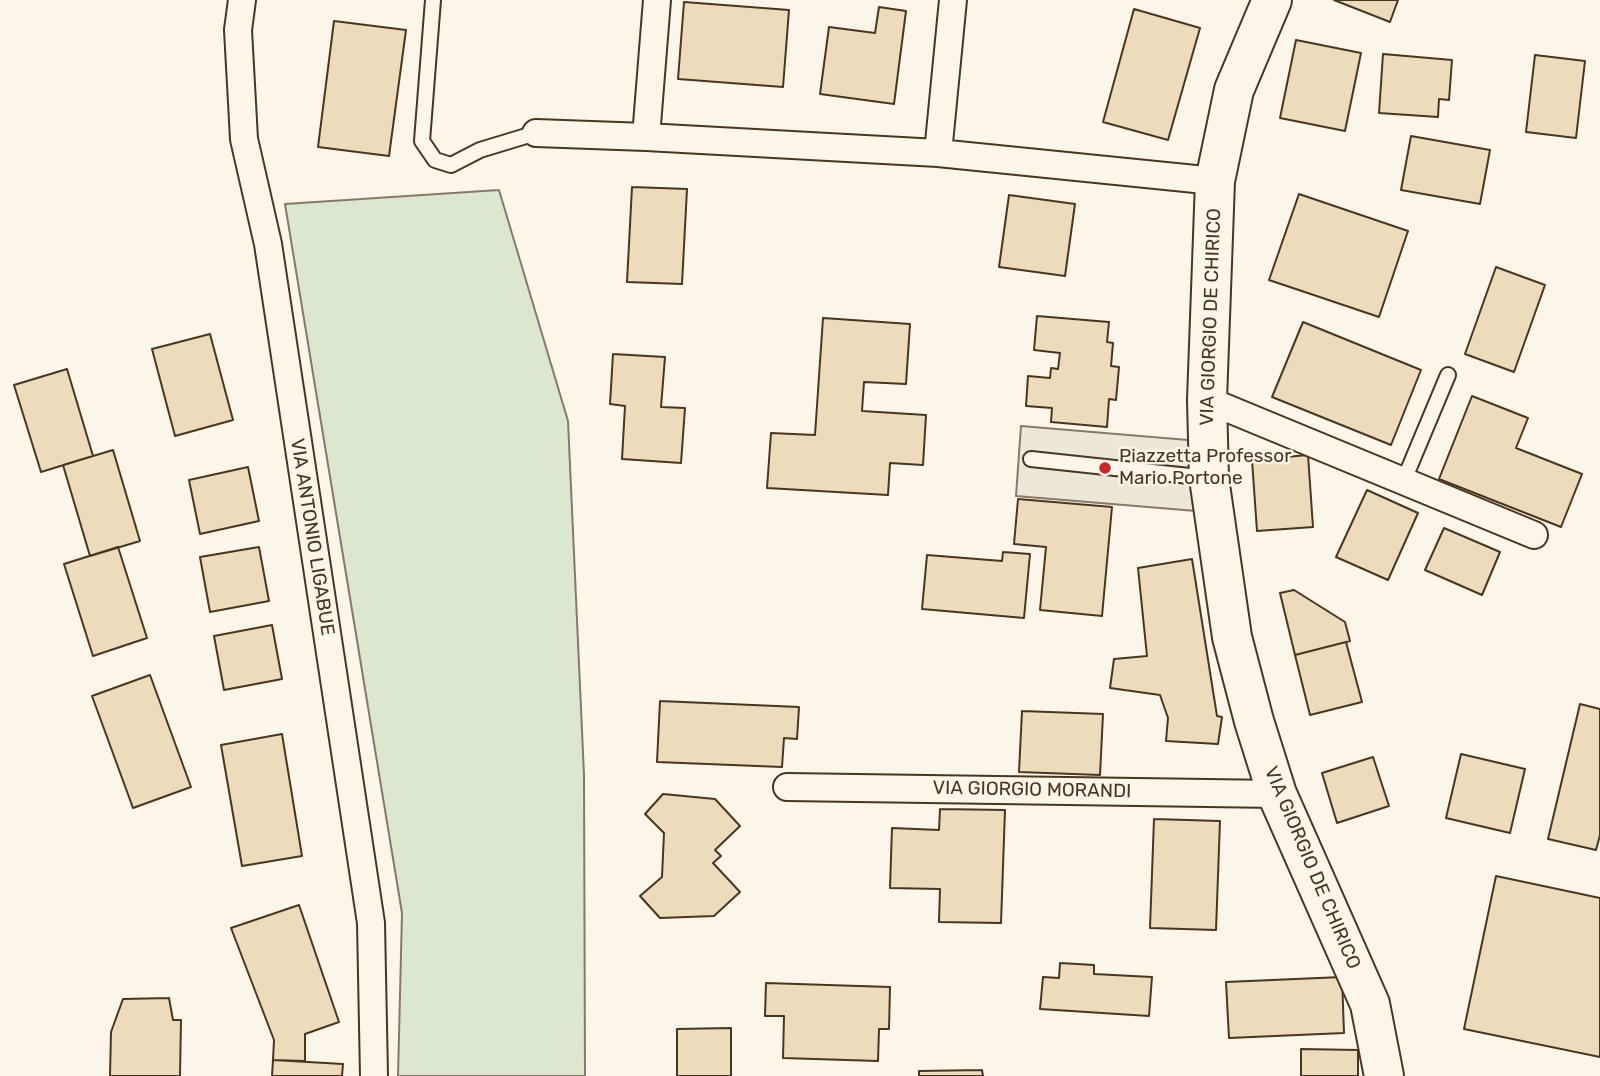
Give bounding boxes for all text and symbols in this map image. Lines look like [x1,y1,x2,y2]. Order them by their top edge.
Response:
street label: VIA GIORGIO DE CHIRICO [1196,208,1226,426]
street label: VIA ANTONIO LIGABUE [285,437,339,637]
place label: Piazzetta Professor Mario Portone [1119,446,1291,490]
marker: Piazzetta Professor Mario Portone [1097,460,1113,476]
street label: VIA GIORGIO DE CHIRICO [1259,763,1365,973]
street label: VIA GIORGIO MORANDI [932,777,1132,803]

